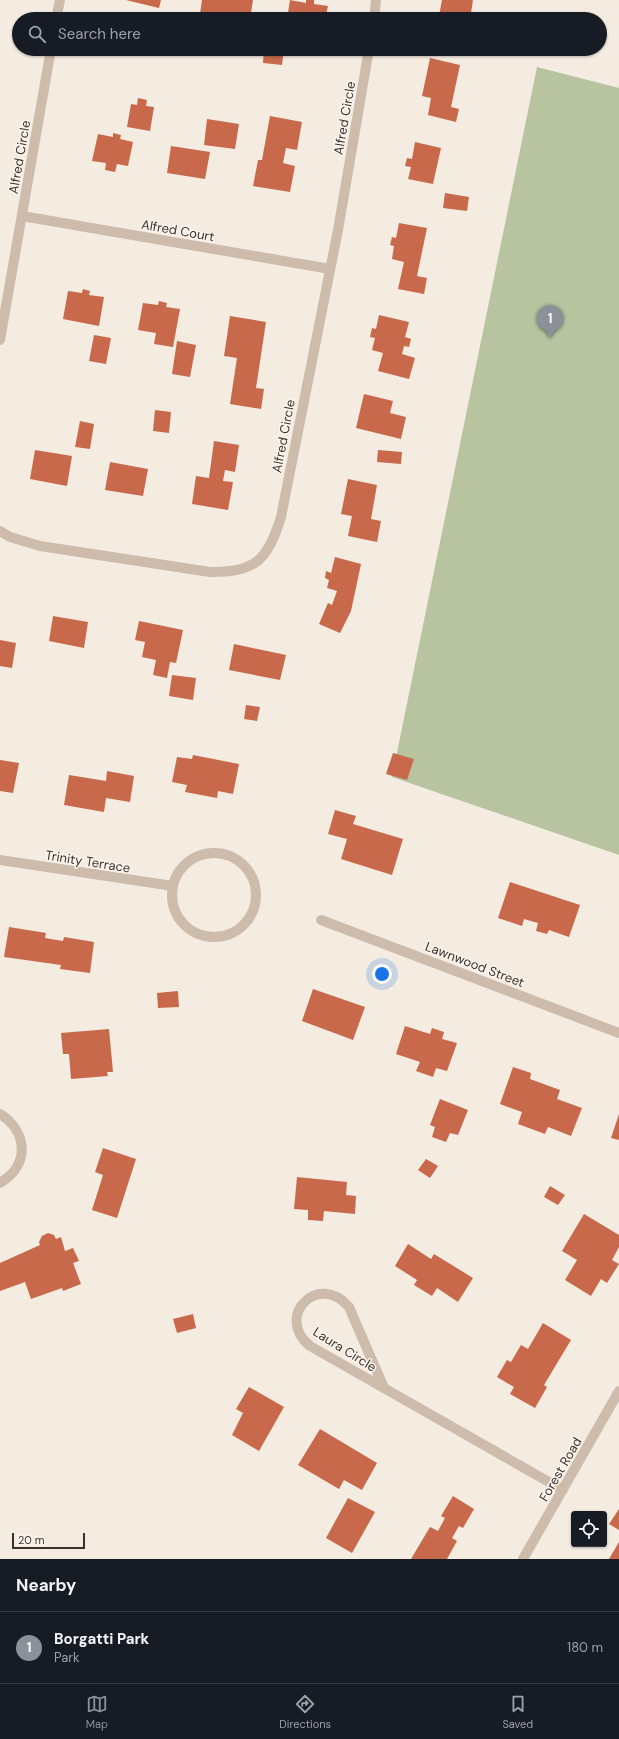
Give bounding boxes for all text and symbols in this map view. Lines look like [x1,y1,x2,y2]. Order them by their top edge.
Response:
search box [12,12,607,56]
icon: search [26,23,48,45]
text: Search here [58,24,141,44]
street label: Alfred Circle [330,80,359,156]
street label: Alfred Circle [5,119,34,195]
street label: Alfred Court [140,216,216,245]
pin: 1 [537,305,563,338]
street label: Alfred Circle [268,398,299,474]
street label: Trinity Terrace [44,846,132,877]
street label: Lawnwood Street [423,938,527,991]
your location [372,964,392,984]
street label: Laura Circle [310,1323,380,1376]
street label: Forest Road [535,1434,586,1504]
map controls [571,1511,607,1547]
button: locate [571,1511,607,1547]
scale bar [12,1531,85,1550]
text: 20 m [18,1533,44,1547]
text: Nearby [16,1574,76,1596]
text: Borgatti Park [54,1629,149,1649]
text: 1 [27,1639,31,1656]
text: 180 m [567,1639,603,1656]
text: Park [54,1649,80,1666]
tab: Map [86,1693,108,1731]
tab: Directions [279,1693,331,1731]
tab: Saved [502,1693,533,1731]

